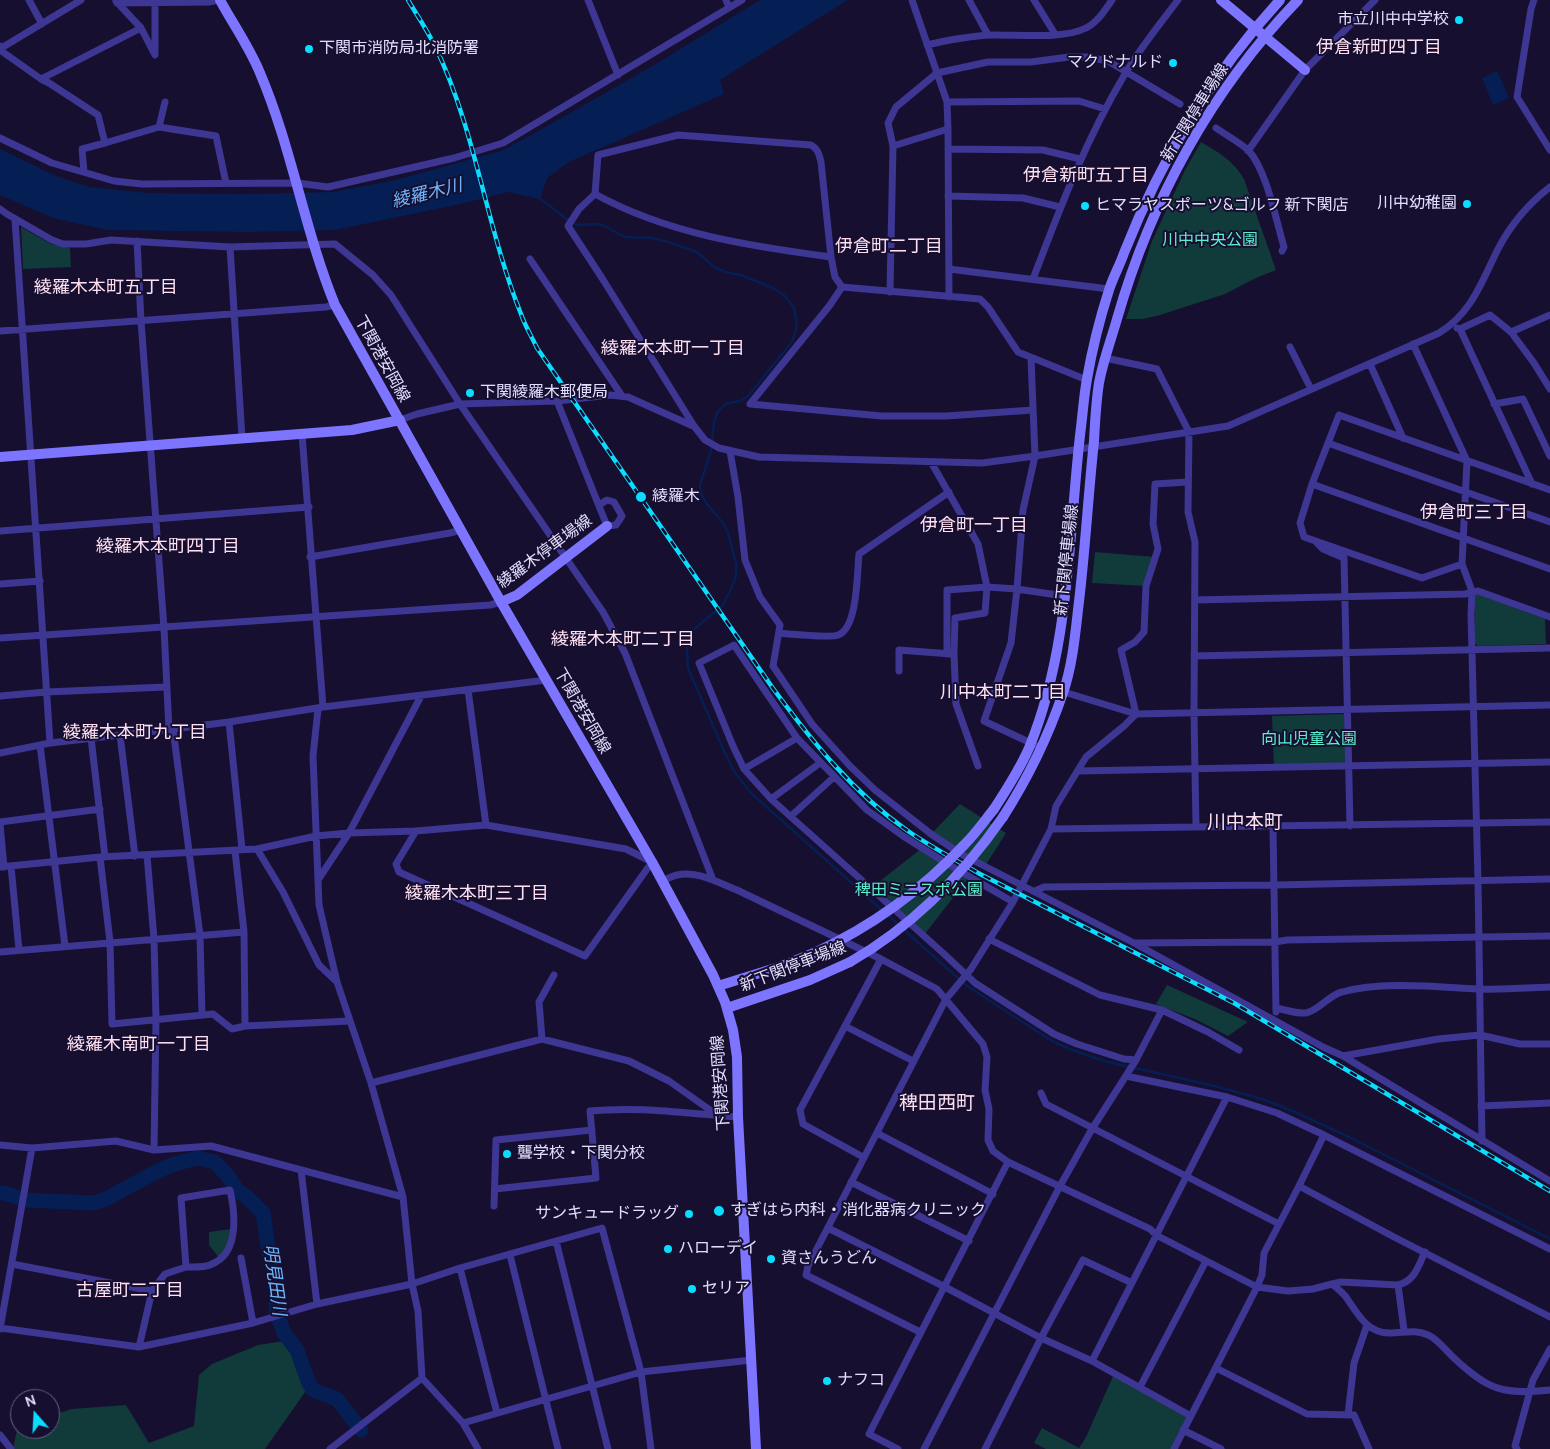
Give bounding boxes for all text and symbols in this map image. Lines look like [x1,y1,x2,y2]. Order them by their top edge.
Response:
place label: 市立川中中学校 [1337,10,1449,30]
marker: 市立川中中学校 [1453,14,1465,26]
district label: 伊倉新町四丁目 [1316,37,1442,59]
place label: 下関市消防局北消防署 [319,39,479,59]
marker: 下関市消防局北消防署 [303,43,315,55]
place label: マクドナルド [1067,53,1163,73]
marker: マクドナルド [1167,57,1179,69]
street label: 新下関停車場線 [1157,60,1233,166]
district label: 伊倉新町五丁目 [1023,165,1149,187]
water label: 綾羅木川 [389,175,465,213]
place label: 川中幼稚園 [1377,194,1457,214]
place label: ヒマラヤスポーツ&ゴルフ 新下関店 [1095,196,1349,216]
marker: 川中幼稚園 [1461,198,1473,210]
marker: ヒマラヤスポーツ&ゴルフ 新下関店 [1079,200,1091,212]
park label: 川中中央公園 [1162,231,1258,251]
district label: 伊倉町二丁目 [835,236,943,258]
district label: 綾羅木本町五丁目 [34,277,178,299]
street label: 下関港安岡線 [350,312,414,406]
district label: 綾羅木本町一丁目 [601,338,745,360]
place label: 下関綾羅木郵便局 [480,383,608,403]
marker: 下関綾羅木郵便局 [464,387,476,399]
place label: 綾羅木 [652,487,700,507]
marker: 綾羅木 [634,490,648,504]
district label: 伊倉町三丁目 [1420,502,1528,524]
street label: 新下関停車場線 [1052,503,1082,617]
street label: 綾羅木停車場線 [494,511,596,593]
district label: 伊倉町一丁目 [920,515,1028,537]
district label: 綾羅木本町四丁目 [96,536,240,558]
district label: 綾羅木本町二丁目 [551,629,695,651]
street label: 下関港安岡線 [550,665,614,757]
district label: 川中本町二丁目 [940,682,1066,704]
district label: 綾羅木本町九丁目 [63,722,207,744]
park label: 向山児童公園 [1261,730,1357,750]
district label: 川中本町 [1207,812,1283,834]
park label: 稗田ミニスポ公園 [855,881,983,901]
district label: 綾羅木本町三丁目 [405,883,549,905]
street label: 新下関停車場線 [737,938,849,996]
district label: 綾羅木南町一丁目 [67,1034,211,1056]
street label: 下関港安岡線 [708,1034,734,1132]
district label: 稗田西町 [899,1093,975,1115]
place label: 聾学校・下関分校 [517,1144,645,1164]
marker: 聾学校・下関分校 [501,1148,513,1160]
place label: すぎはら内科・消化器病クリニック [730,1201,986,1221]
place label: サンキュードラッグ [535,1204,679,1224]
marker: すぎはら内科・消化器病クリニック [712,1204,726,1218]
marker: サンキュードラッグ [683,1208,695,1220]
place label: ハローデイ [678,1239,758,1259]
water label: 明見田川 [258,1243,290,1317]
marker: ハローデイ [662,1243,674,1255]
place label: 資さんうどん [781,1249,877,1269]
marker: 資さんうどん [765,1253,777,1265]
place label: セリア [702,1279,750,1299]
district label: 古屋町二丁目 [76,1280,184,1302]
marker: セリア [686,1283,698,1295]
place label: ナフコ [837,1371,885,1391]
marker: ナフコ [821,1375,833,1387]
north arrow [10,1389,60,1439]
text: N [22,1390,38,1411]

